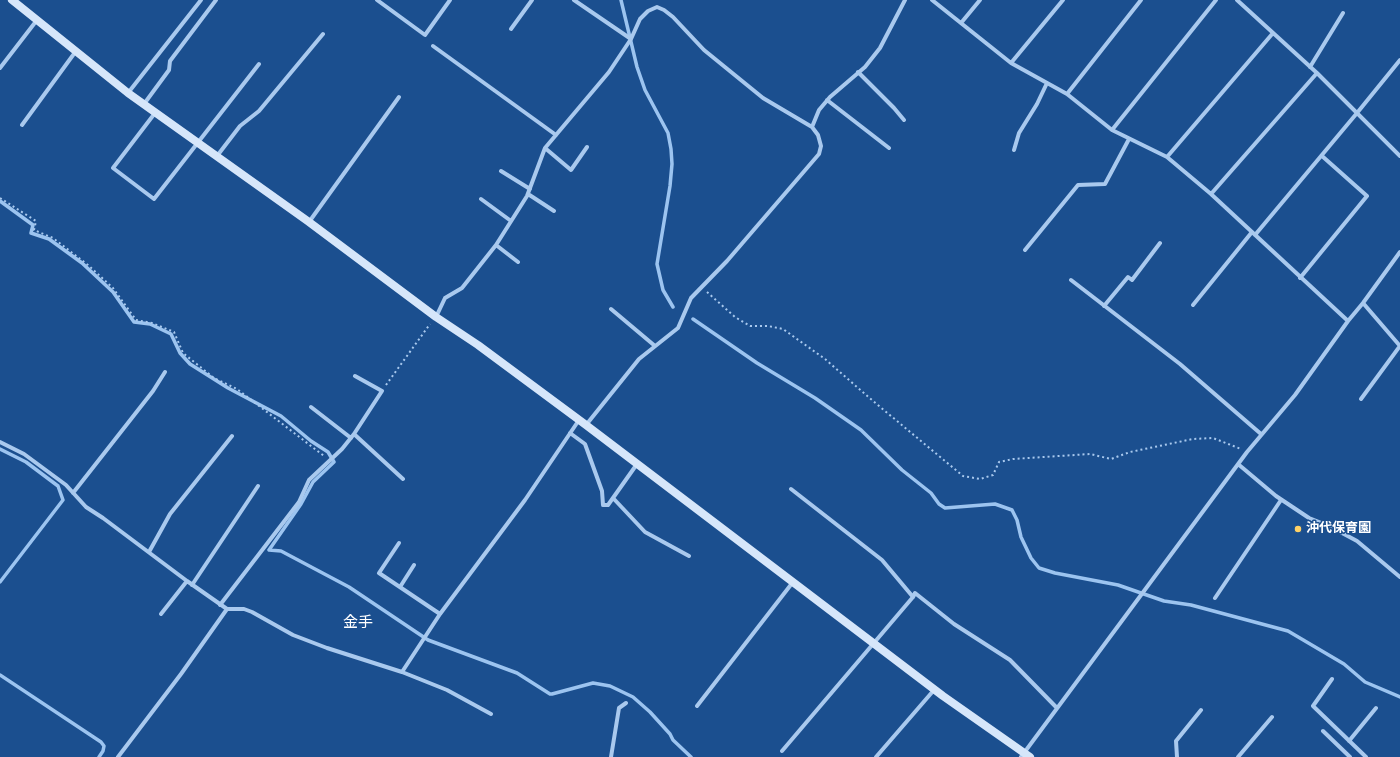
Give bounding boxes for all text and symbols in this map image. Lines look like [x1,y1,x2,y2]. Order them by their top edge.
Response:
place label: 沖代保育園 [1306,521,1371,537]
marker: 沖代保育園 [1293,524,1303,534]
district label: 金手 [343,614,373,632]

